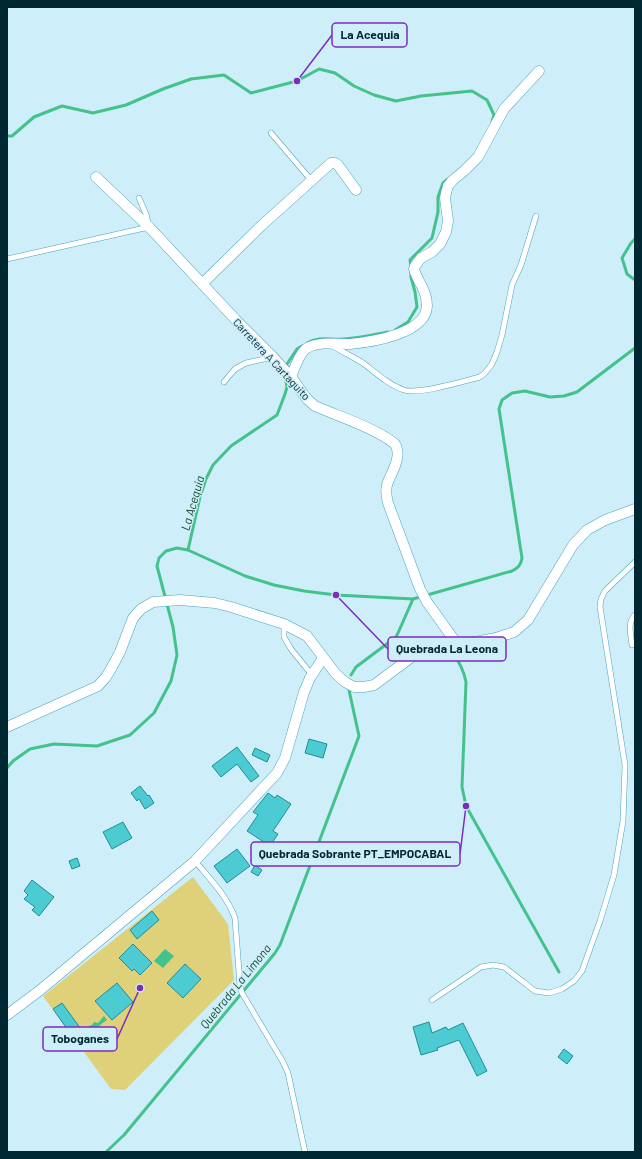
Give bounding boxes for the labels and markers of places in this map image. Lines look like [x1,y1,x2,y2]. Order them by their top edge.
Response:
callout: La Acequia [332,23,407,47]
callout: Quebrada La Leona [388,637,506,661]
callout: Quebrada Sobrante PT_EMPOCABAL [251,842,460,866]
callout: Toboganes [43,1027,117,1051]

